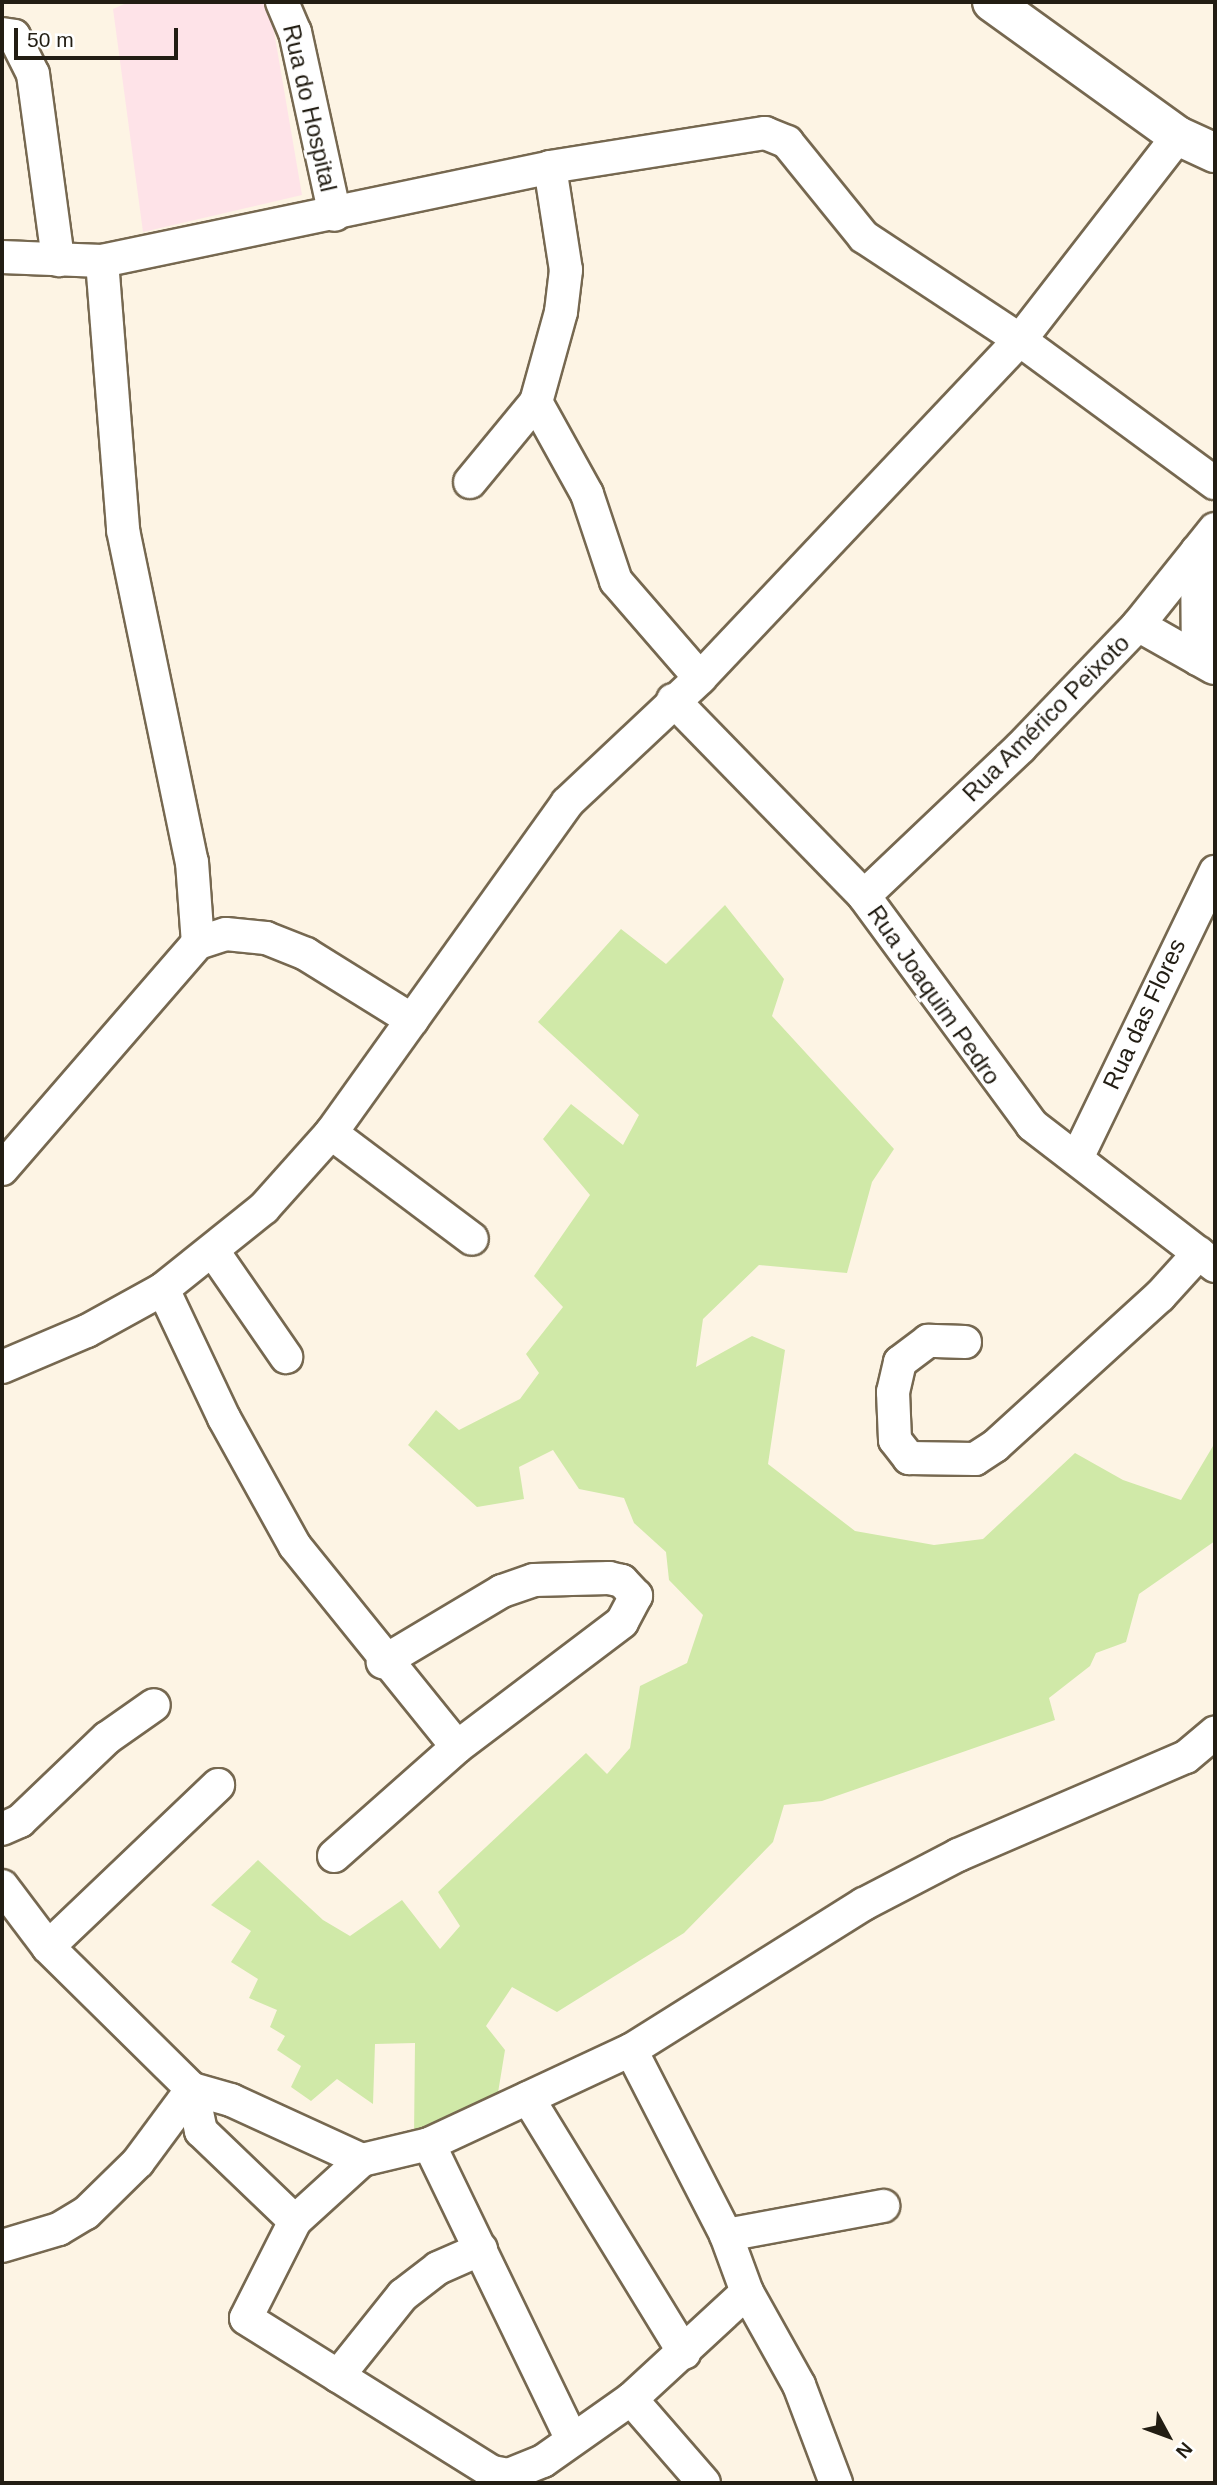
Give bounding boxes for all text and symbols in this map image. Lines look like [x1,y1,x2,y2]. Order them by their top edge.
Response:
scale bar [18,14,182,58]
street label: Rua do Hospital [277,22,343,194]
text: 50 m [27,28,74,51]
street label: Rua Américo Peixoto [956,628,1136,808]
street label: Rua Joaquim Pedro [861,900,1007,1090]
street label: Rua das Flores [1097,934,1191,1094]
north arrow [1133,2401,1203,2471]
text: N [1172,2438,1197,2462]

